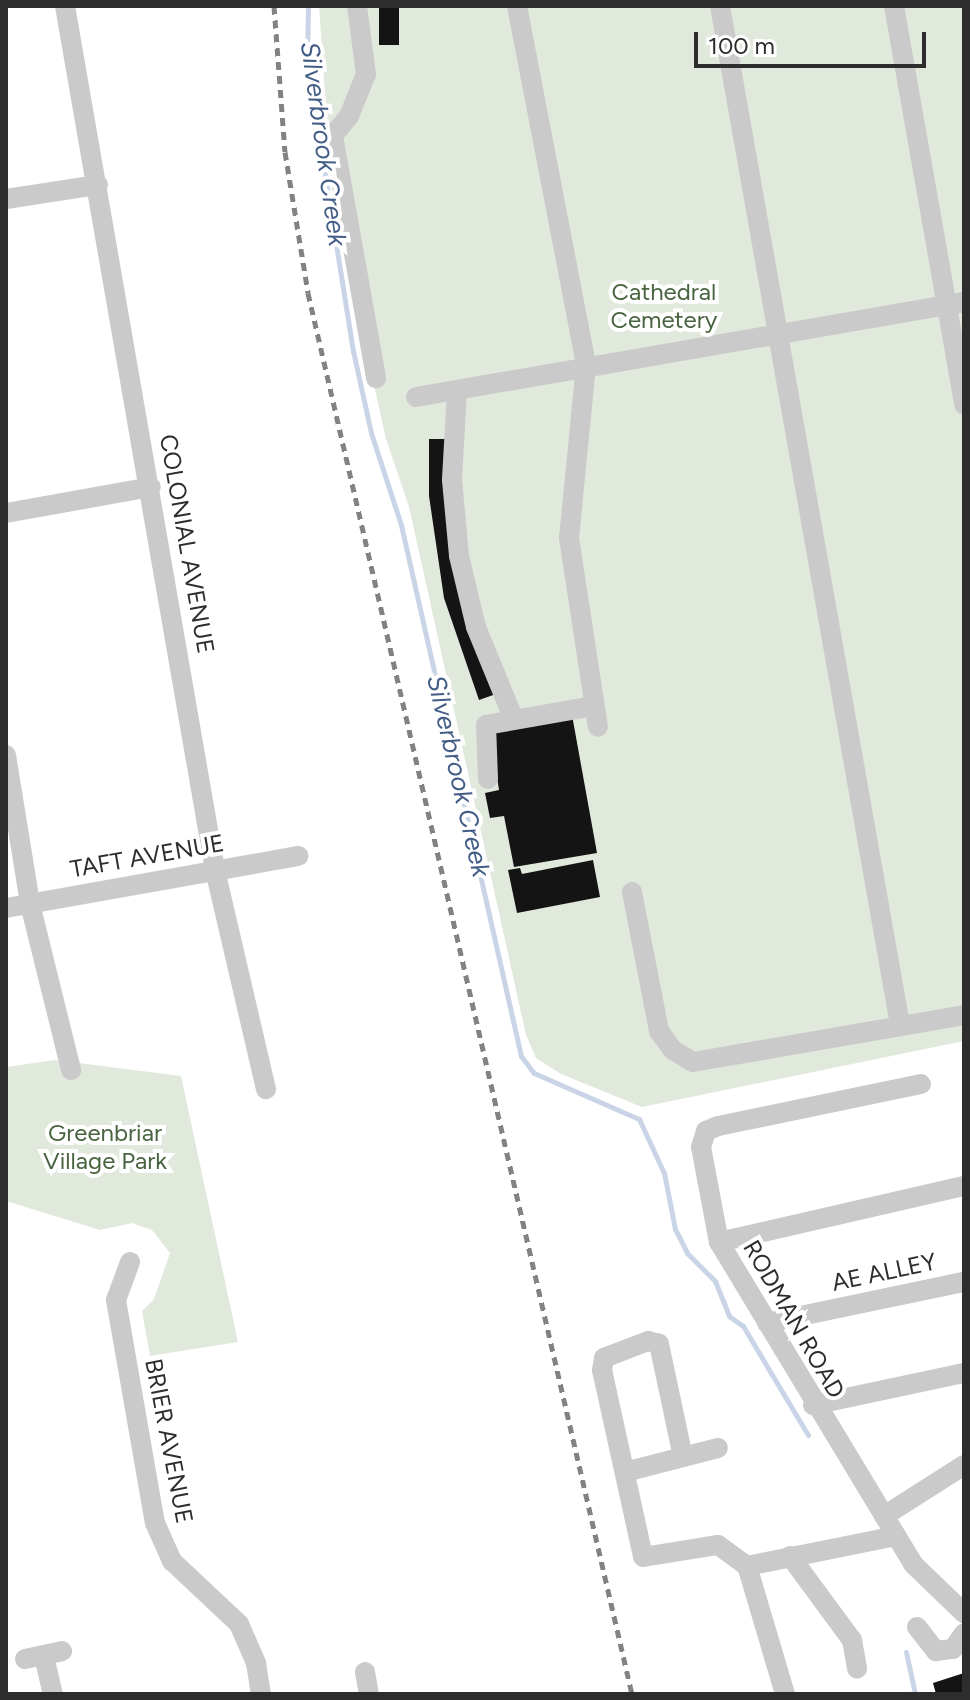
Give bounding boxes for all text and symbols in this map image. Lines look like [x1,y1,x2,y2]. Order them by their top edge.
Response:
scale bar [698,16,930,66]
text: 100 m [708,31,775,60]
water label: Silverbrook Creek [293,40,353,248]
park label: Cathedral Cemetery [611,278,717,334]
street label: COLONIAL AVENUE [154,432,220,656]
water label: Silverbrook Creek [420,672,496,880]
street label: TAFT AVENUE [68,828,226,884]
park label: Greenbriar Village Park [43,1119,167,1175]
street label: RODMAN ROAD [737,1235,851,1403]
street label: AE ALLEY [829,1247,939,1297]
street label: BRIER AVENUE [139,1356,199,1526]

